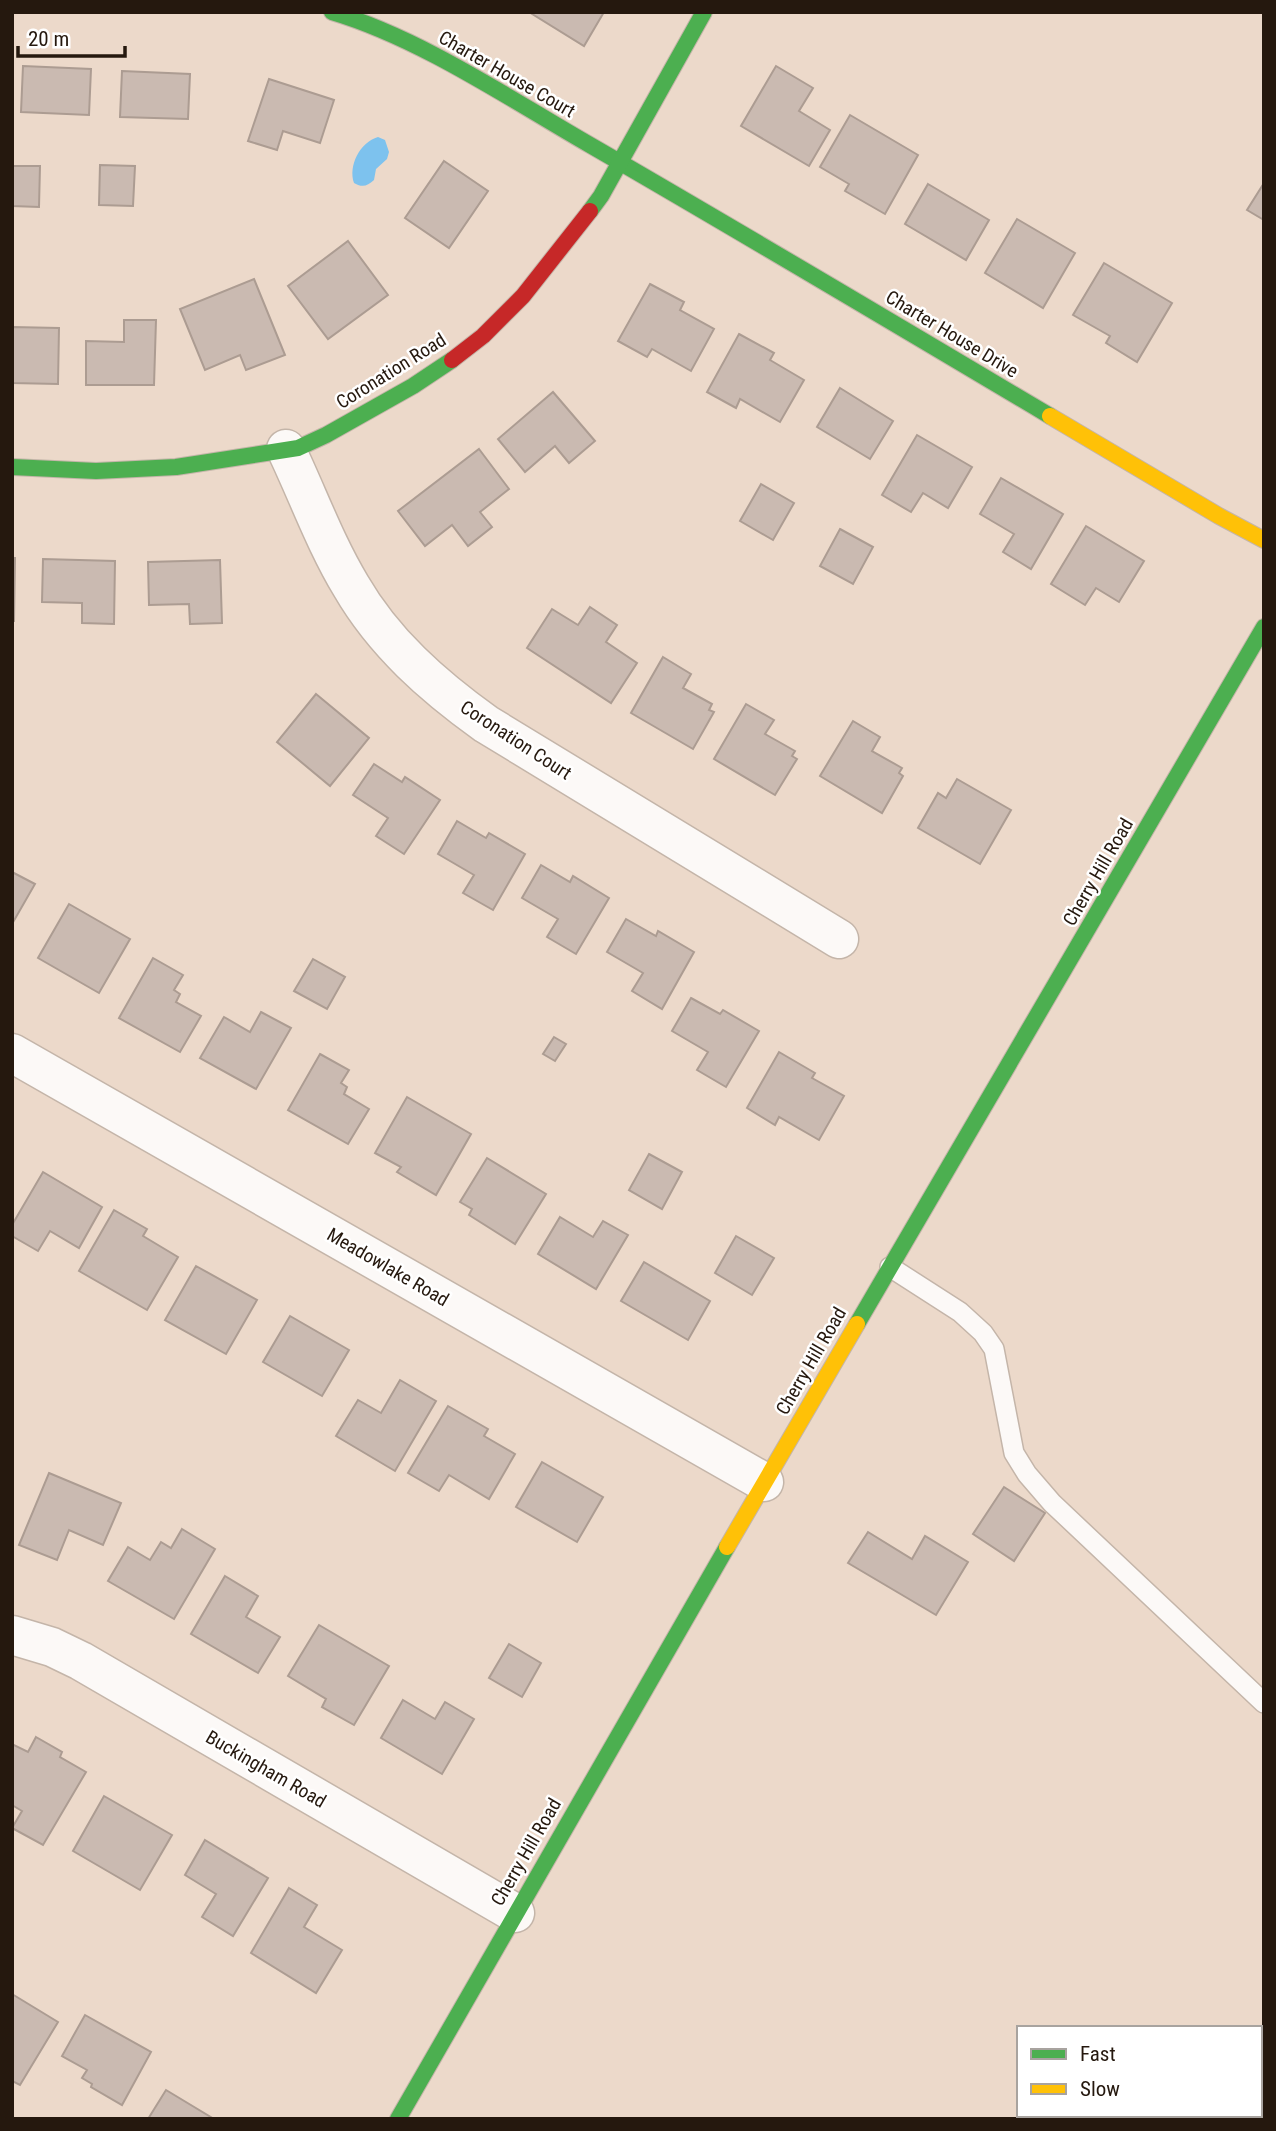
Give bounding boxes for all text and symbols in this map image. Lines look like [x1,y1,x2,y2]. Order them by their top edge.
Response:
scale bar [18,14,124,58]
street label: Charter House Court [435,26,579,122]
text: 20 m [28,27,69,51]
street label: Charter House Drive [882,285,1022,383]
street label: Coronation Road [332,328,450,414]
street label: Coronation Court [456,695,576,785]
street label: Cherry Hill Road [1058,814,1138,930]
street label: Meadowlake Road [323,1223,453,1311]
street label: Cherry Hill Road [771,1303,851,1419]
street label: Buckingham Road [202,1725,330,1813]
street label: Cherry Hill Road [486,1794,566,1910]
legend [1017,2026,1262,2117]
text: Fast [1080,2042,1116,2066]
text: Slow [1080,2077,1120,2101]

